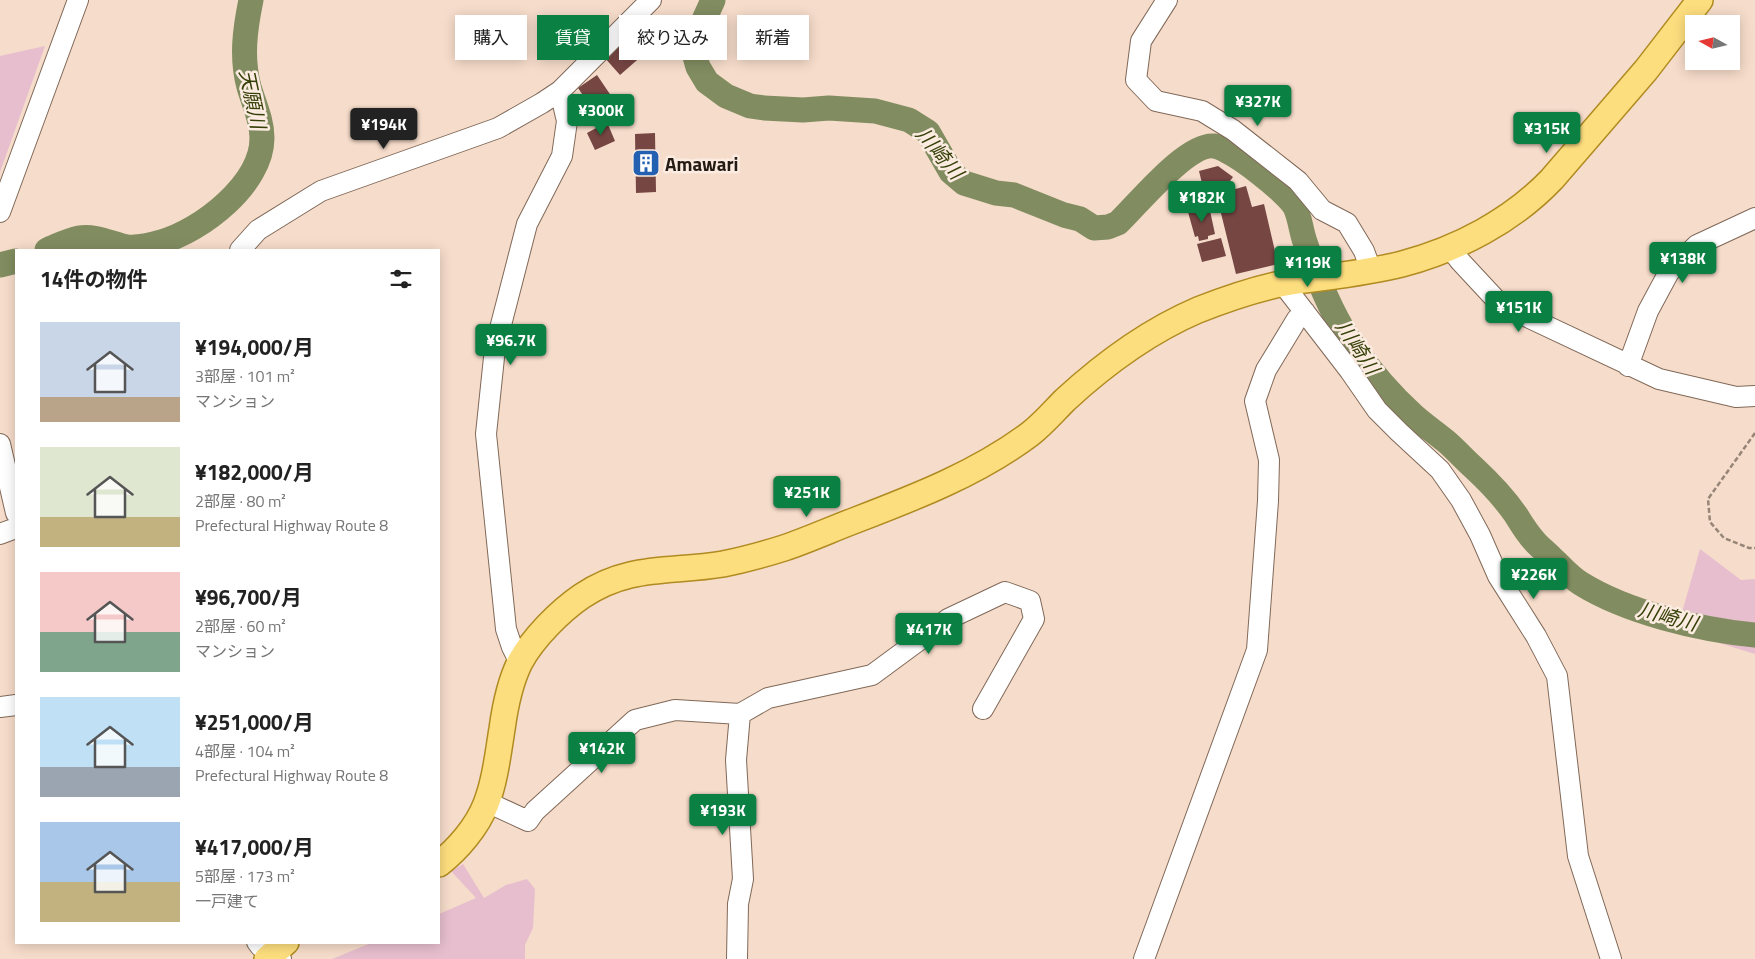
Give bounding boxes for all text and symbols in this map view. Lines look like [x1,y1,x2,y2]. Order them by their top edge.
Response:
chip: 購入 [455,15,527,60]
chip: 賃貸 [537,15,609,60]
chip: 絞り込み [619,15,727,60]
chip: 新着 [737,15,809,60]
north arrow [1685,15,1740,70]
map controls [1685,15,1740,70]
water label: 天願川 [232,66,275,134]
pin: ¥327K [1223,84,1293,127]
text: ¥327K [1235,89,1281,113]
pin: ¥300K [566,94,636,136]
text: ¥300K [578,98,624,122]
pin: ¥194K [349,108,419,150]
text: ¥194K [361,112,407,136]
pin: ¥315K [1512,112,1582,154]
text: ¥315K [1524,116,1570,140]
water label: 川崎川 [909,120,972,187]
building icon: Amawari [631,148,661,178]
place label: Amawari [665,149,738,178]
pin: ¥182K [1167,180,1237,223]
text: ¥182K [1179,185,1225,209]
pin: ¥138K [1648,242,1718,284]
pin: ¥119K [1273,246,1343,288]
text: ¥138K [1660,246,1706,270]
text: ¥119K [1285,250,1331,274]
text: 14件の物件 [40,263,148,295]
icon: filters [387,265,415,293]
pin: ¥151K [1484,290,1554,333]
text: ¥151K [1496,295,1542,319]
water label: 川崎川 [1328,313,1389,382]
pin: ¥96.7K [470,324,552,366]
text: ¥96.7K [486,328,536,352]
text: ¥194,000/月 [195,331,314,363]
icon: home [80,342,140,402]
text: 3部屋 · 101 m² [195,364,295,388]
text: マンション [195,389,275,413]
text: ¥182,000/月 [195,456,314,488]
icon: home [80,467,140,527]
pin: ¥251K [772,476,842,518]
text: ¥251K [784,480,830,504]
text: 2部屋 · 80 m² [195,489,286,513]
text: Prefectural Highway Route 8 [195,513,388,537]
pin: ¥226K [1499,558,1569,600]
text: ¥226K [1511,562,1557,586]
text: ¥96,700/月 [195,581,302,613]
icon: home [80,592,140,652]
water label: 川崎川 [1635,593,1703,639]
pin: ¥417K [894,612,964,655]
text: 2部屋 · 60 m² [195,614,286,638]
text: ¥417K [906,617,952,641]
text: マンション [195,639,275,663]
text: ¥251,000/月 [195,706,314,738]
icon: home [80,717,140,777]
pin: ¥142K [567,732,637,774]
text: ¥142K [579,736,625,760]
text: 4部屋 · 104 m² [195,739,295,763]
text: Prefectural Highway Route 8 [195,763,388,787]
pin: ¥193K [688,794,758,836]
text: ¥193K [700,798,746,822]
text: ¥417,000/月 [195,831,314,863]
icon: home [80,842,140,902]
text: 5部屋 · 173 m² [195,864,295,888]
text: 一戸建て [195,889,259,913]

